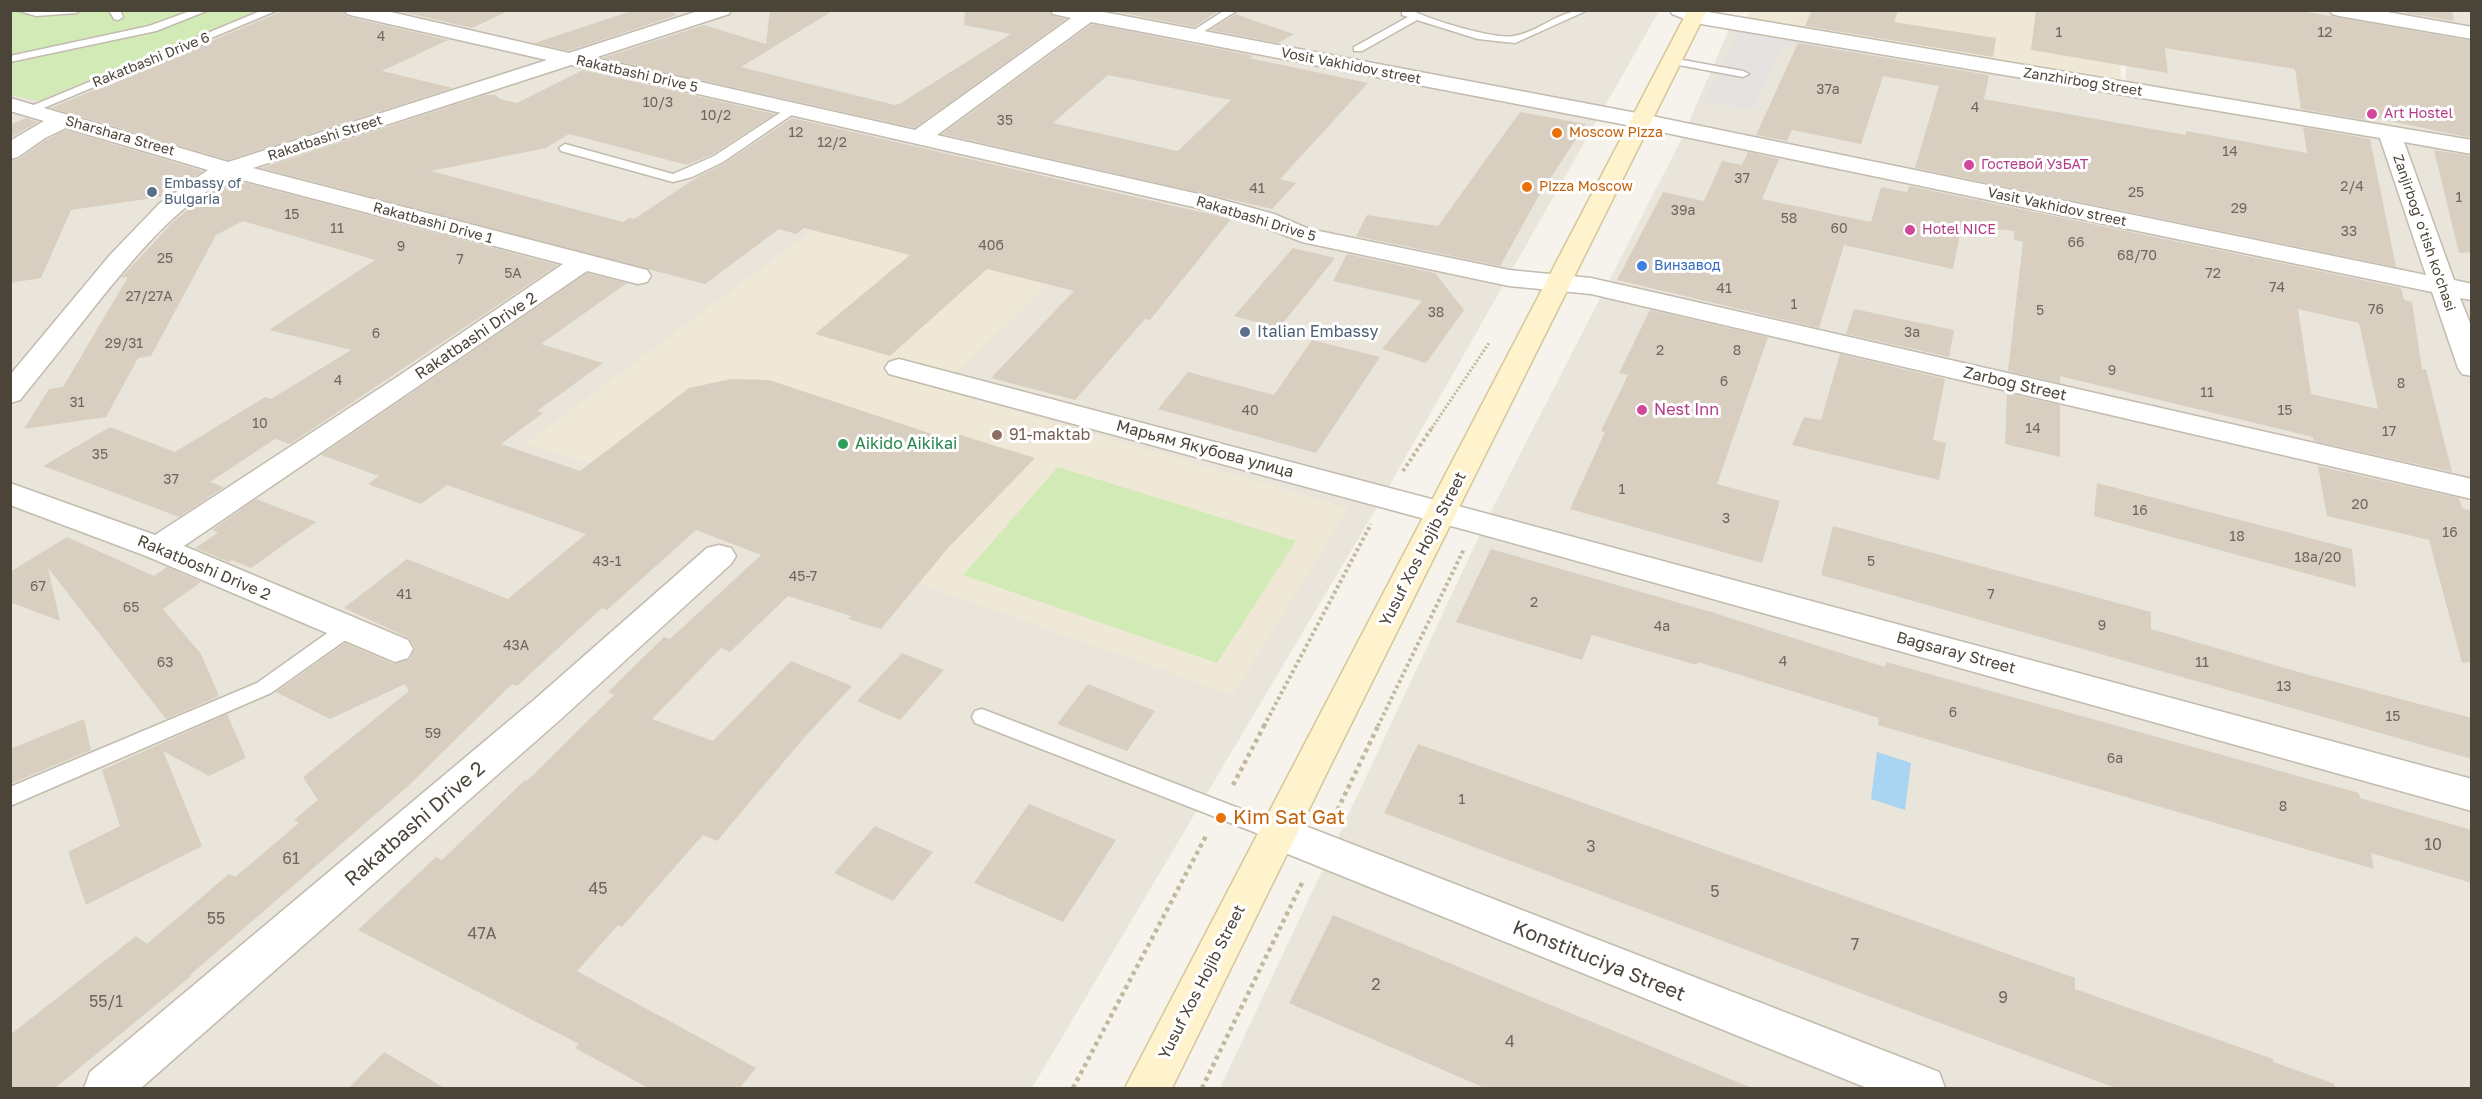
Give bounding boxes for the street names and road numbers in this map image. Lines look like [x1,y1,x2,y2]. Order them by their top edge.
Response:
street label: Rakatbashi Drive 6 [90,29,212,91]
street label: Vosit Vakhidov street [1280,44,1422,88]
street label: Rakatbashi Drive 5 [574,52,700,96]
street label: Zanzhirbog Street [2022,64,2144,100]
street label: Sharshara Street [63,112,177,160]
street label: Rakatbashi Street [265,112,385,164]
street label: Zanjirbog' o'tish ko'chasi [2389,152,2459,314]
street label: Vasit Vakhidov street [1986,184,2128,230]
street label: Rakatbashi Drive 5 [1194,193,1318,245]
street label: Rakatbashi Drive 1 [371,199,495,247]
street label: Rakatbashi Drive 2 [412,288,540,384]
street label: Zarbog Street [1961,363,2069,405]
street label: Марьям Якубова улица [1114,416,1296,482]
street label: Yusuf Xos Hojib Street [1376,469,1470,629]
street label: Rakatboshi Drive 2 [134,531,274,605]
street label: Bagsarаy Street [1894,628,2018,678]
street label: Rakatbashi Drive 2 [340,757,490,891]
street label: Yusuf Xos Hojib Street [1155,902,1249,1062]
street label: Konstituciya Street [1509,915,1689,1007]

